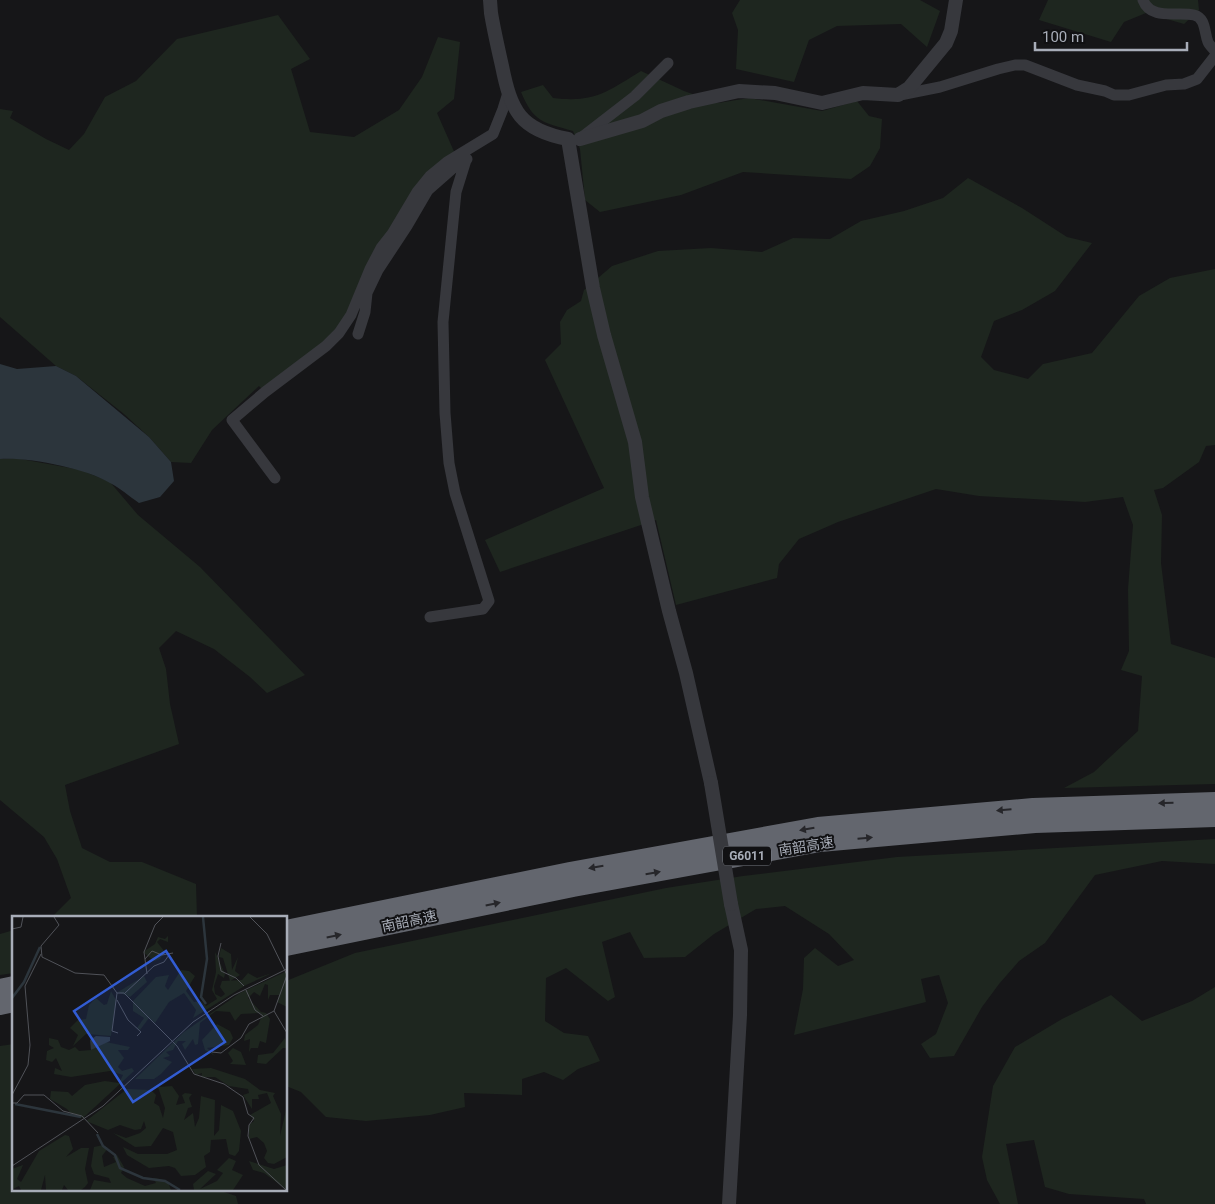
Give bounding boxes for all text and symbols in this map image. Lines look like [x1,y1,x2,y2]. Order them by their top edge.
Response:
scale bar [1035,20,1188,52]
text: 100 m [1042,28,1084,46]
one-way arrow [1158,799,1174,807]
one-way arrow [996,806,1012,814]
one-way arrow [799,825,815,833]
street label: 南韶高速 [777,834,835,858]
one-way arrow [857,834,873,842]
road number: G6011 [723,846,771,866]
one-way arrow [588,863,603,871]
one-way arrow [645,868,661,876]
one-way arrow [486,899,502,907]
street label: 南韶高速 [380,907,438,935]
inset map [12,916,288,1192]
one-way arrow [326,932,342,940]

